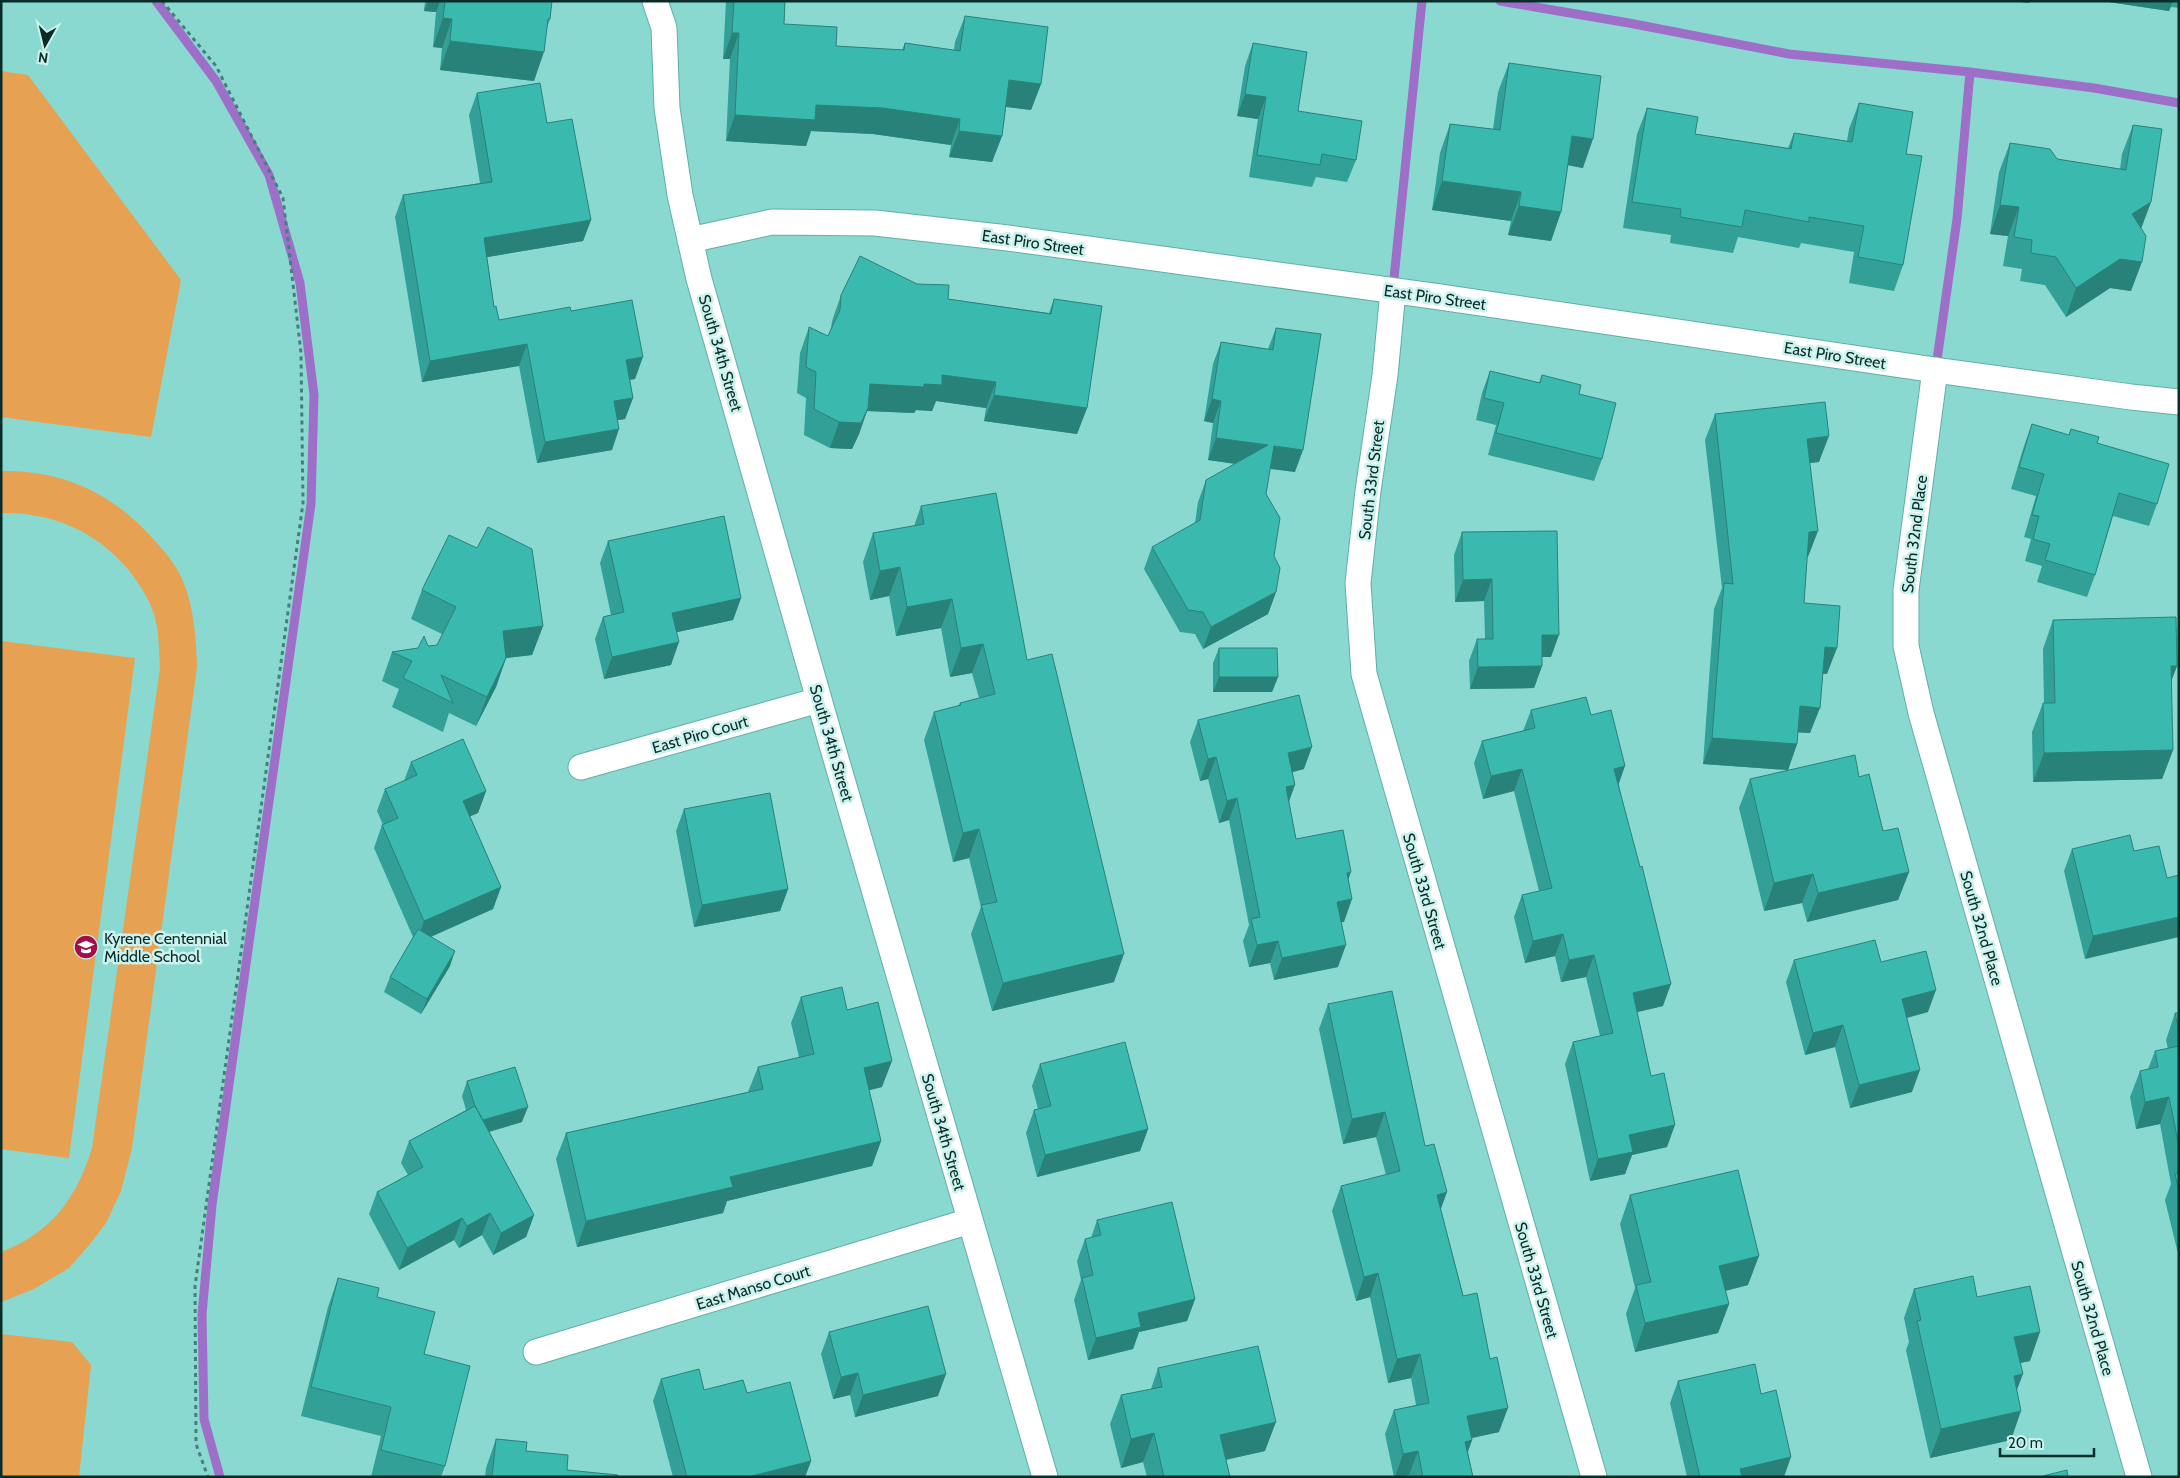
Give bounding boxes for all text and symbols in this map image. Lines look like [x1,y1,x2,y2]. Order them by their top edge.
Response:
north arrow [20,20,70,70]
text: N [37,48,49,67]
street label: East Piro Street [981,226,1086,259]
street label: East Piro Street [1383,281,1488,314]
street label: South 34th Street [695,292,746,414]
street label: East Piro Street [1783,338,1888,373]
street label: South 33rd Street [1355,419,1388,541]
street label: South 32nd Place [1898,474,1931,594]
street label: South 34th Street [806,682,857,804]
street label: East Piro Court [650,712,751,757]
street label: South 33rd Street [1399,831,1450,952]
street label: South 32nd Place [1956,869,2007,988]
place label: Kyrene Centennial Middle School [104,929,227,966]
school or university icon: Kyrene Centennial Middle School [73,934,99,960]
street label: South 34th Street [918,1071,969,1193]
street label: South 33rd Street [1511,1220,1562,1341]
street label: South 32nd Place [2067,1259,2118,1378]
street label: East Manso Court [694,1261,813,1314]
scale bar [2000,1426,2094,1458]
text: 20 m [2008,1434,2043,1452]

